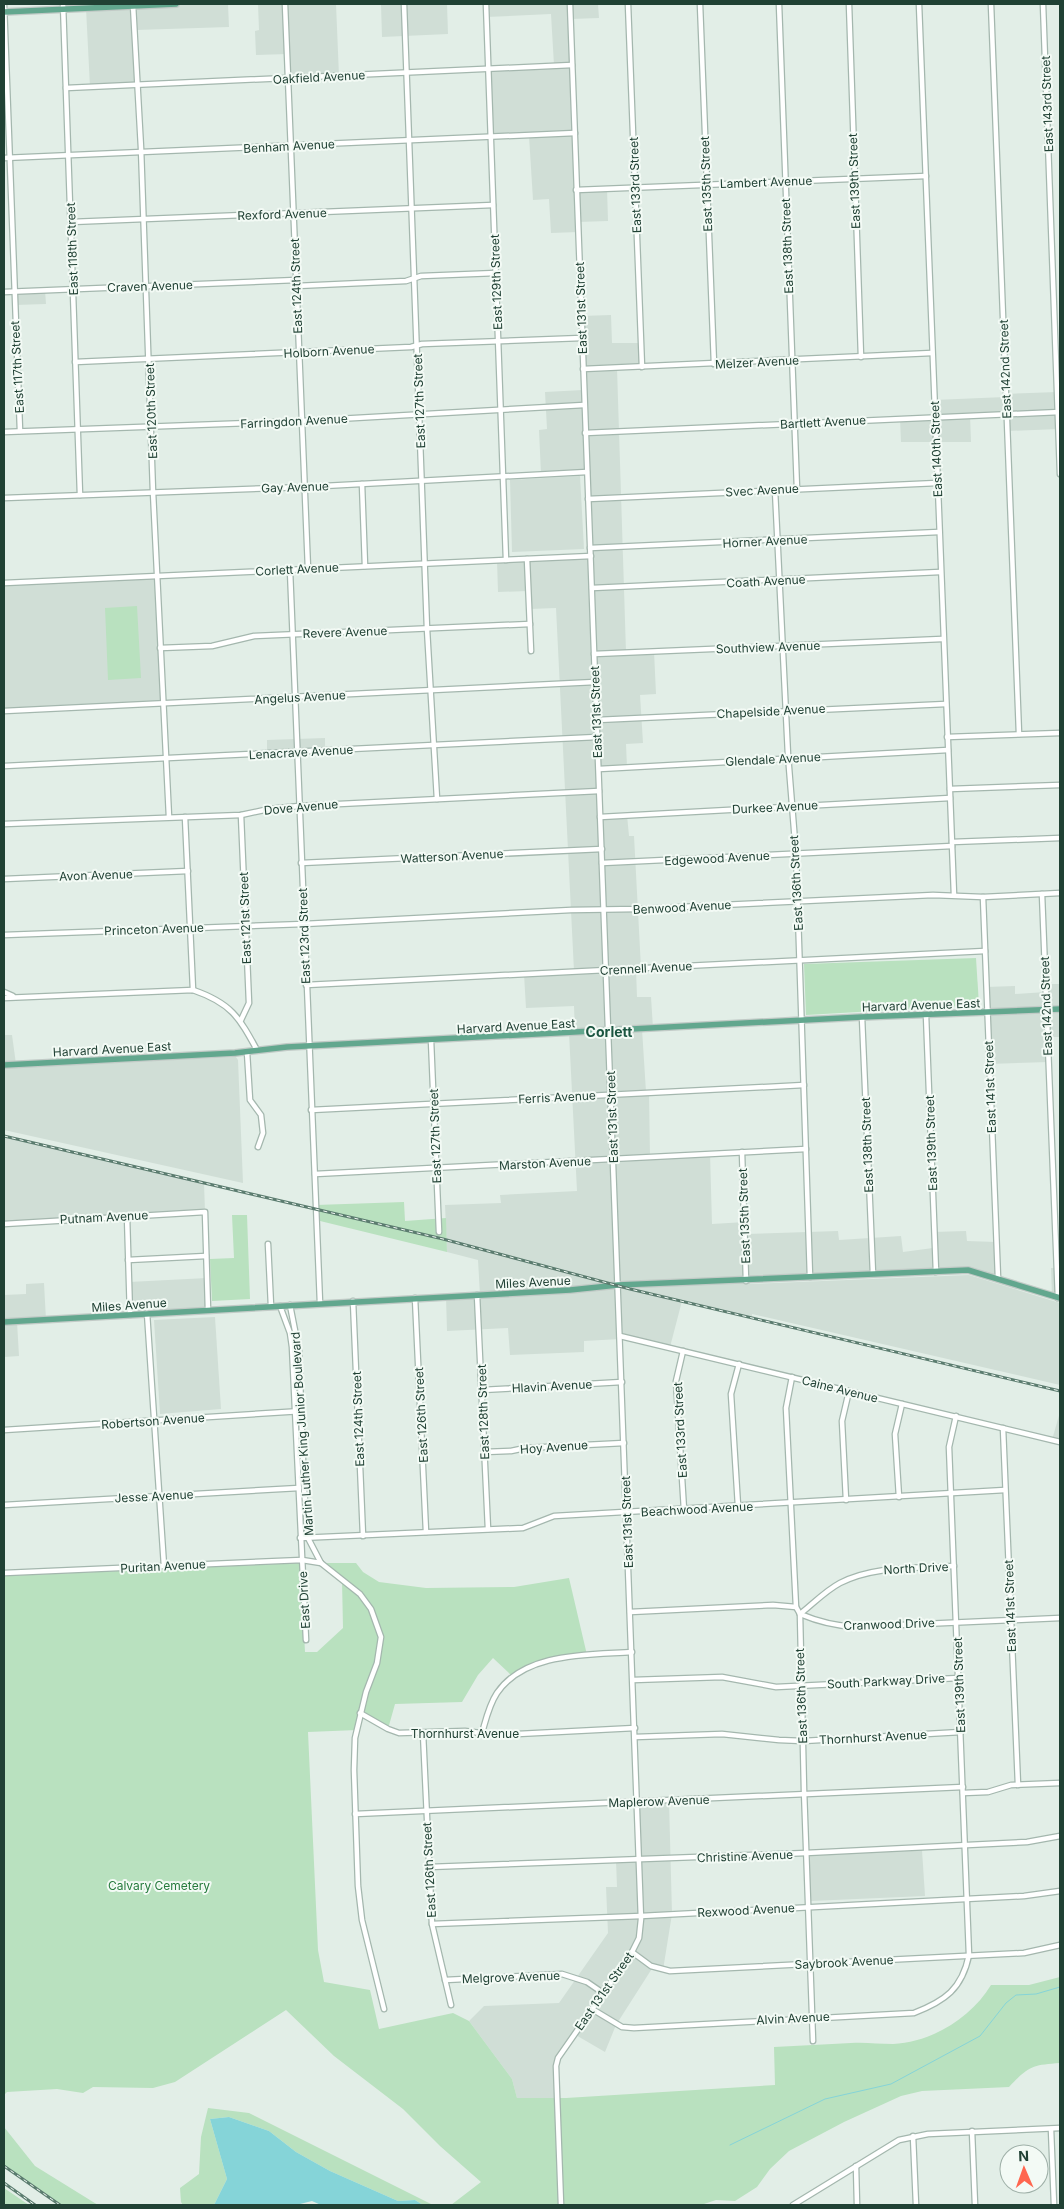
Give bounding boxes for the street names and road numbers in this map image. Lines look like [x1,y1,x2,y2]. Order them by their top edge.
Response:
street label: East 143rd Street [1038,55,1056,153]
street label: Oakfield Avenue [272,67,366,87]
street label: East 139th Street [845,133,863,229]
street label: Benham Avenue [243,136,335,156]
street label: East 135th Street [697,136,715,232]
street label: East 133rd Street [626,137,644,233]
street label: Lambert Avenue [719,173,813,191]
street label: East 138th Street [778,198,796,294]
street label: East 118th Street [63,202,81,296]
street label: Rexford Avenue [237,205,327,223]
street label: East 129th Street [487,234,505,330]
street label: East 124th Street [287,238,305,334]
street label: East 131st Street [572,262,590,354]
street label: Craven Avenue [107,277,193,295]
street label: East 142nd Street [996,319,1014,419]
street label: East 117th Street [7,320,27,414]
street label: Holborn Avenue [283,341,375,361]
street label: Melzer Avenue [715,352,799,372]
street label: East 127th Street [410,353,428,449]
street label: East 120th Street [142,363,160,459]
street label: East 140th Street [927,401,945,497]
street label: Farringdon Avenue [240,411,348,431]
street label: Bartlett Avenue [780,412,866,432]
street label: Gay Avenue [261,478,329,496]
street label: Svec Avenue [725,481,799,499]
street label: Horner Avenue [722,531,808,551]
street label: Corlett Avenue [255,559,339,579]
street label: Coath Avenue [726,571,806,591]
street label: Revere Avenue [302,623,388,641]
street label: Southview Avenue [715,638,821,656]
street label: East 131st Street [587,666,605,758]
street label: Angelus Avenue [254,687,346,707]
street label: Chapelside Avenue [716,701,826,721]
street label: Lenacrave Avenue [248,742,354,762]
street label: Glendale Avenue [725,749,821,769]
street label: Dove Avenue [263,796,339,818]
street label: Durkee Avenue [732,797,818,817]
street label: East 136th Street [786,835,806,931]
street label: Watterson Avenue [400,846,504,866]
street label: Edgewood Avenue [664,848,770,868]
street label: Avon Avenue [59,866,133,884]
street label: East 121st Street [236,872,254,964]
street label: East 123rd Street [295,888,313,984]
street label: Benwood Avenue [632,897,732,917]
street label: Princeton Avenue [104,920,204,938]
street label: East 142nd Street [1037,956,1055,1056]
street label: Crennell Avenue [599,958,693,978]
street label: Harvard Avenue East [861,995,981,1015]
street label: Harvard Avenue East [456,1015,576,1037]
street label: Harvard Avenue East [52,1038,172,1060]
street label: East 141st Street [981,1041,999,1133]
street label: East 131st Street [603,1071,621,1163]
street label: Ferris Avenue [518,1087,596,1107]
street label: East 127th Street [426,1088,444,1184]
street label: East 139th Street [922,1095,940,1191]
street label: East 138th Street [858,1097,876,1193]
street label: Marston Avenue [499,1153,591,1173]
street label: East 135th Street [735,1168,753,1264]
street label: Putnam Avenue [59,1207,149,1227]
street label: Miles Avenue [495,1273,571,1291]
street label: Miles Avenue [91,1295,167,1315]
street label: Martin Luther King Junior Boulevard [287,1332,317,1536]
street label: East 128th Street [474,1364,492,1460]
street label: East 126th Street [411,1367,431,1463]
street label: East 124th Street [349,1371,367,1467]
street label: Caine Avenue [800,1372,880,1406]
street label: Hlavin Avenue [511,1376,593,1396]
street label: East 133rd Street [670,1382,690,1478]
street label: Robertson Avenue [101,1410,205,1432]
street label: Hoy Avenue [519,1437,589,1457]
street label: East 131st Street [618,1476,636,1568]
street label: Jesse Avenue [114,1486,194,1506]
street label: Beachwood Avenue [640,1499,754,1519]
street label: Puritan Avenue [120,1556,206,1576]
street label: North Drive [883,1559,949,1577]
street label: East 141st Street [1001,1560,1019,1652]
street label: East Drive [295,1571,313,1629]
street label: Cranwood Drive [843,1615,935,1633]
street label: East 139th Street [950,1637,968,1733]
street label: East 136th Street [792,1648,810,1744]
street label: South Parkway Drive [827,1670,945,1692]
street label: Thornhurst Avenue [411,1726,519,1741]
street label: Thornhurst Avenue [819,1727,927,1747]
street label: Maplerow Avenue [608,1792,710,1810]
street label: East 126th Street [419,1822,439,1918]
street label: Christine Avenue [697,1847,793,1865]
street label: Rexwood Avenue [697,1900,795,1920]
street label: East 131st Street [571,1949,637,2033]
street label: Saybrook Avenue [794,1952,894,1972]
street label: Melgrove Avenue [462,1968,560,1986]
street label: Alvin Avenue [756,2009,830,2027]

